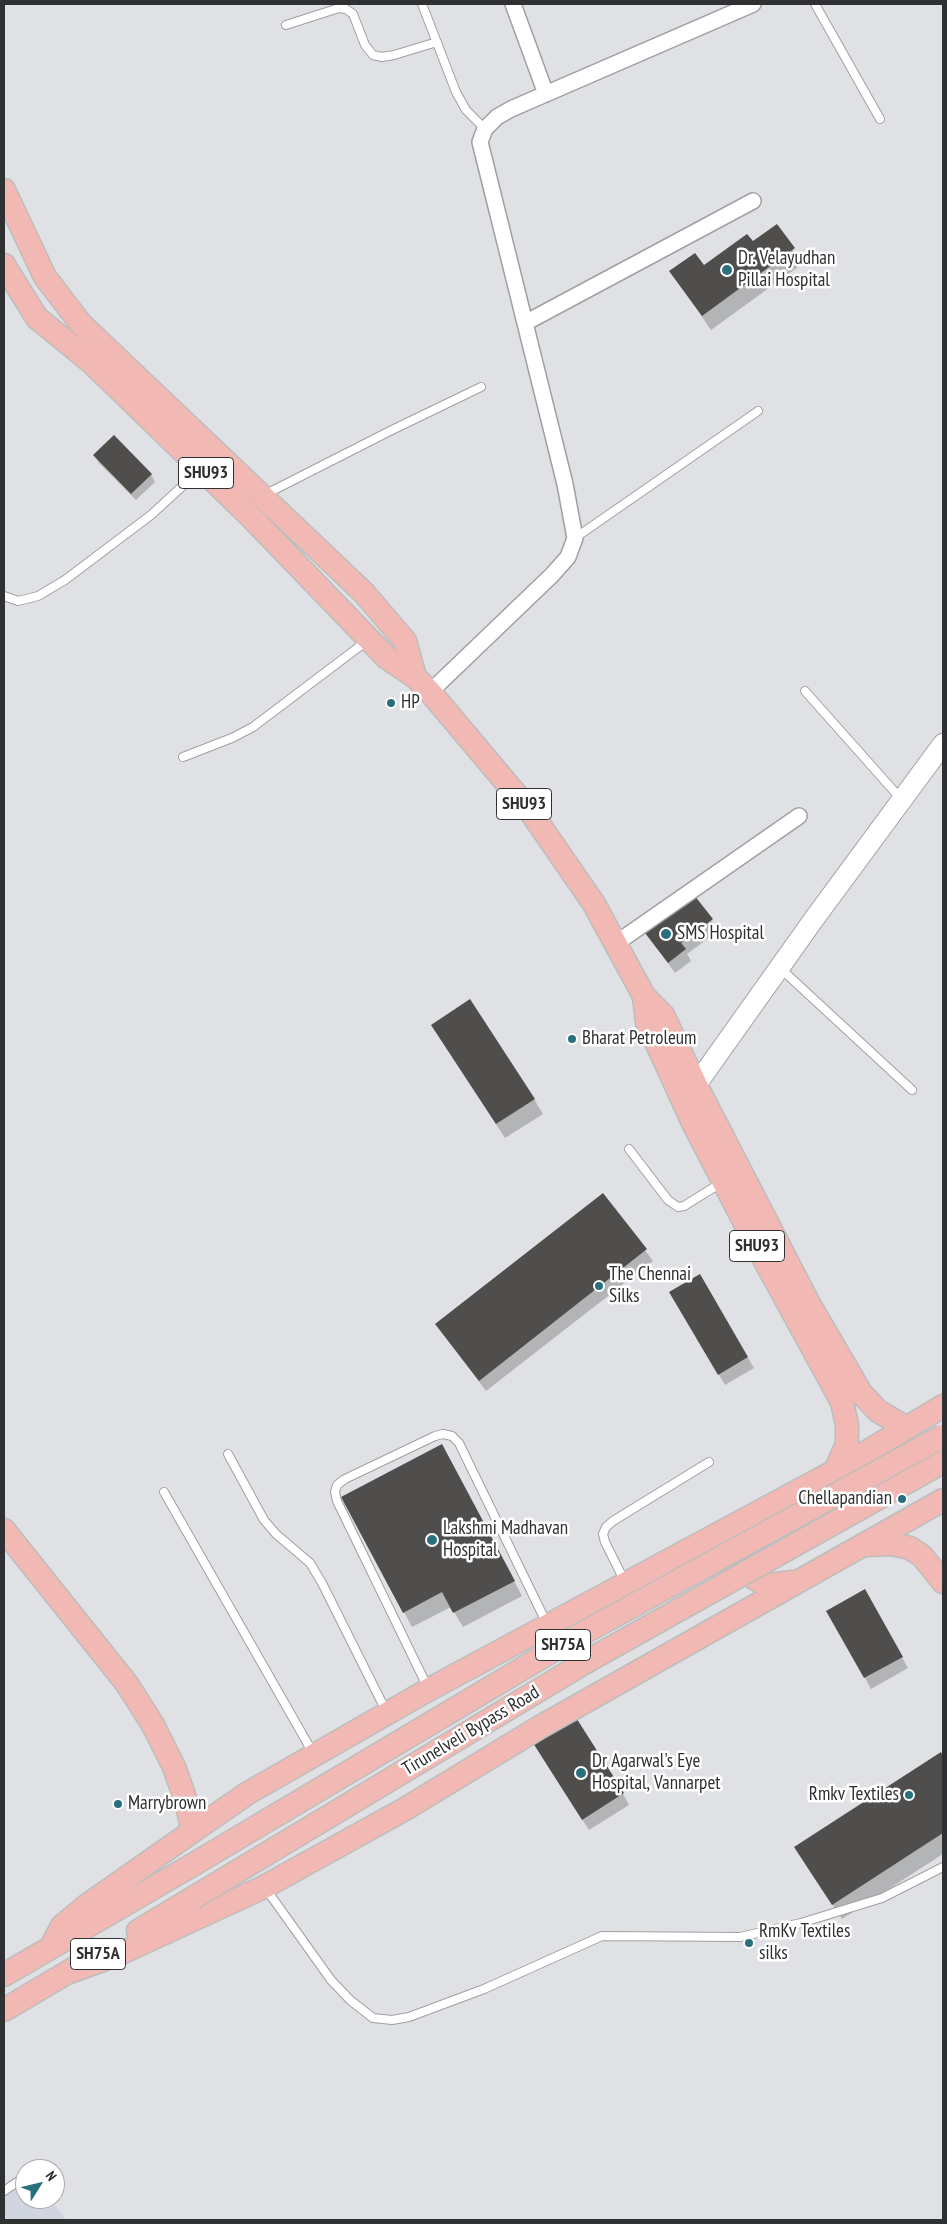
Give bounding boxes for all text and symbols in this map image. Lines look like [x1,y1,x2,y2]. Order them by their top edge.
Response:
place label: Dr. Velayudhan Pillai Hospital [738,248,835,292]
marker: Dr. Velayudhan Pillai Hospital [720,263,734,277]
road number: SHU93 [178,458,234,488]
place label: HP [401,692,420,714]
marker: HP [385,697,397,709]
road number: SHU93 [496,789,552,820]
place label: SMS Hospital [677,923,764,945]
marker: SMS Hospital [659,927,673,941]
place label: Bharat Petroleum [582,1028,696,1050]
marker: Bharat Petroleum [566,1033,578,1045]
road number: SHU93 [730,1230,784,1262]
place label: The Chennai Silks [609,1264,691,1308]
marker: The Chennai Silks [593,1280,605,1292]
place label: Chellapandian [798,1488,892,1510]
marker: Chellapandian [896,1493,908,1505]
place label: Lakshmi Madhavan Hospital [443,1518,568,1562]
marker: Lakshmi Madhavan Hospital [425,1533,439,1547]
road number: SH75A [536,1630,590,1660]
street label: Tirunelveli Bypass Road [398,1681,544,1781]
place label: Dr Agarwal's Eye Hospital, Vannarpet [592,1751,720,1795]
marker: Dr Agarwal's Eye Hospital, Vannarpet [574,1766,588,1780]
place label: Rmkv Textiles [809,1784,899,1806]
marker: Rmkv Textiles [903,1789,915,1801]
place label: Marrybrown [128,1793,206,1815]
marker: Marrybrown [112,1798,124,1810]
place label: RmKv Textiles silks [759,1921,850,1965]
marker: RmKv Textiles silks [743,1937,755,1949]
road number: SH75A [70,1938,126,1970]
north arrow [15,2159,65,2209]
text: N [42,2167,61,2184]

